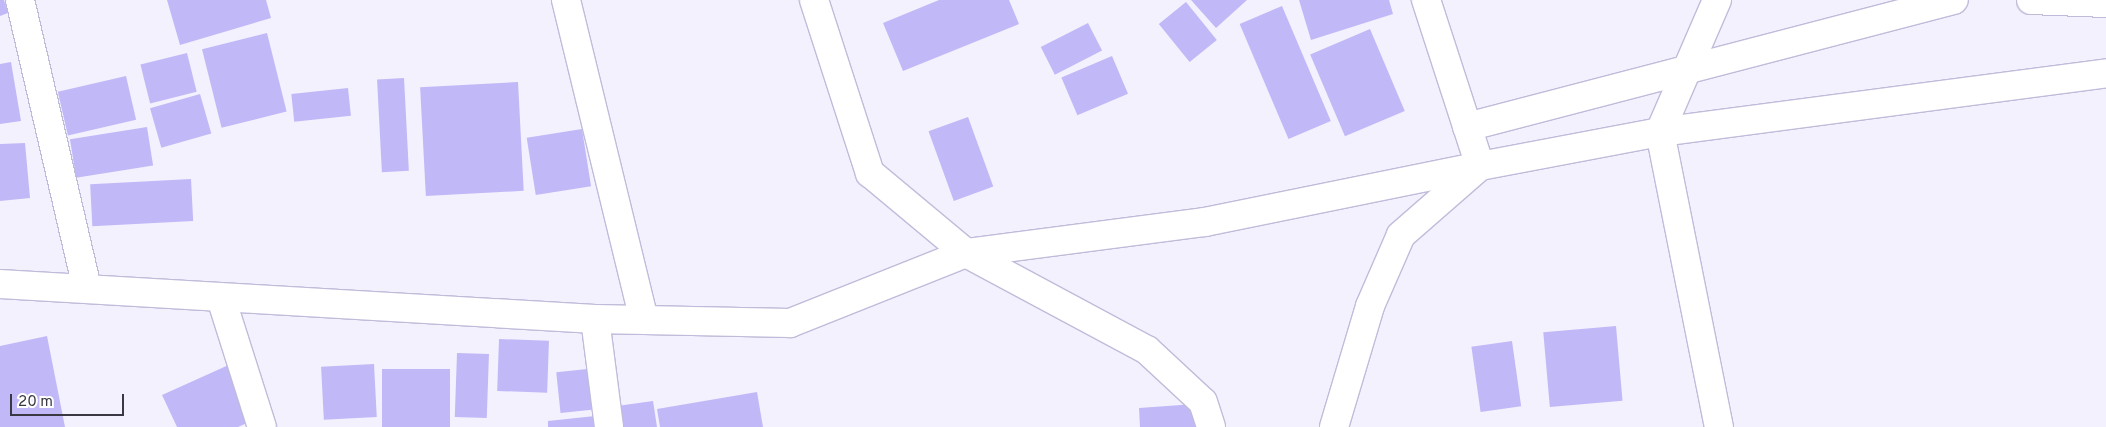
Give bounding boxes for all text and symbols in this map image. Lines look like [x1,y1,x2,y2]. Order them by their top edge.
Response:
scale bar [12,384,126,416]
text: 20 m [18,393,53,412]

